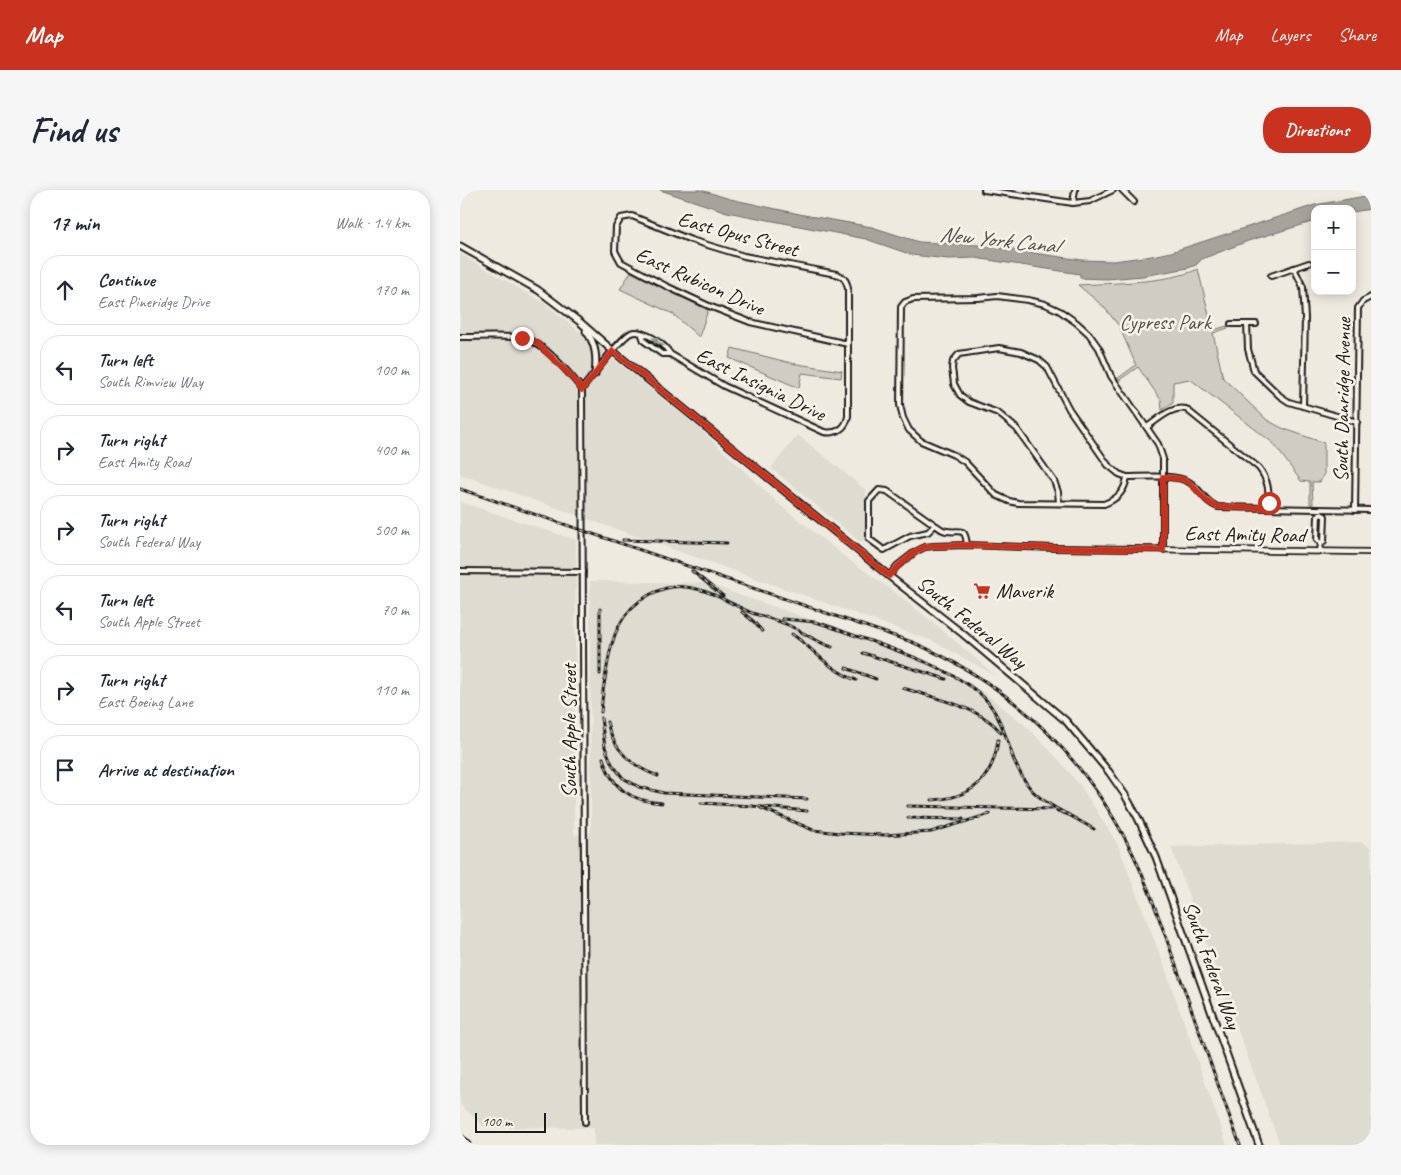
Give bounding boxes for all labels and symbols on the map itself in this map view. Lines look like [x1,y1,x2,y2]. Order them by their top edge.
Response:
street label: East Opus Street [675,206,803,263]
water label: New York Canal [938,220,1067,261]
street label: East Rubicon Drive [632,241,769,321]
park label: Cypress Park [1119,309,1213,335]
street label: South Danridge Avenue [1328,316,1356,482]
route end [511,327,534,350]
one-way arrow [651,337,665,347]
street label: East Insignia Drive [692,341,831,427]
route start [1258,492,1281,515]
street label: East Amity Road [1184,520,1308,548]
street label: South Federal Way [912,570,1034,675]
place label: Maverik [996,578,1054,604]
supermarket icon: Maverik [972,581,992,601]
street label: South Apple Street [556,662,582,798]
street label: South Federal Way [1177,898,1248,1034]
scale bar [475,1110,546,1133]

